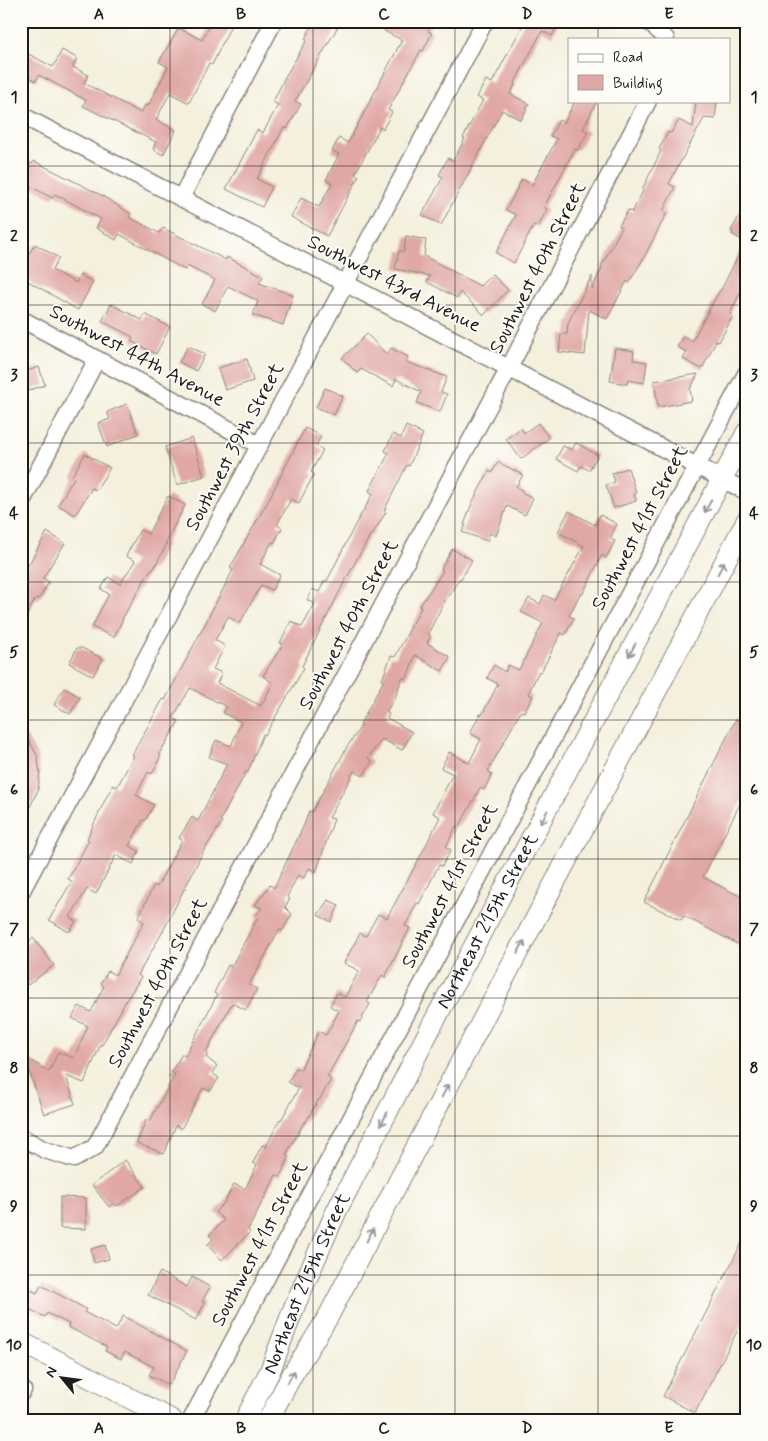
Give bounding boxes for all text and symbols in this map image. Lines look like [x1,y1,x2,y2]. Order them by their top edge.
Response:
text: A [94,4,104,25]
text: B [236,4,246,25]
text: C [378,4,390,25]
text: D [521,4,533,25]
text: E [664,4,674,25]
legend [568,38,730,102]
text: Road [613,48,643,68]
text: Building [613,74,663,95]
text: 1 [10,87,18,108]
text: 1 [750,87,758,108]
street label: Southwest 40th Street [483,177,593,358]
text: 2 [10,226,18,247]
text: 2 [750,226,758,247]
street label: Southwest 43rd Avenue [303,229,486,340]
street label: Southwest 44th Avenue [45,298,230,414]
street label: Southwest 39th Street [179,358,291,536]
text: 3 [10,365,18,386]
text: 3 [750,365,758,386]
street label: Southwest 41st Street [585,441,695,615]
one-way arrow [703,498,712,513]
text: 4 [9,503,19,524]
text: 4 [749,503,759,524]
street label: Southwest 40th Street [293,535,405,715]
one-way arrow [717,561,726,576]
text: 5 [9,642,19,663]
one-way arrow [627,642,636,657]
text: 5 [749,642,759,663]
text: 6 [10,780,18,801]
text: 6 [750,780,758,801]
street label: Southwest 41st Street [395,799,505,973]
one-way arrow [538,810,548,824]
street label: Northeast 215th Street [430,829,545,1013]
street label: Southwest 40th Street [102,893,214,1073]
text: 7 [9,919,19,940]
text: 7 [749,919,759,940]
one-way arrow [517,940,526,955]
text: 8 [9,1058,19,1079]
text: 8 [749,1058,759,1079]
one-way arrow [441,1084,451,1099]
one-way arrow [379,1111,388,1126]
street label: Southwest 41st Street [205,1157,315,1331]
street label: Northeast 215th Street [257,1188,357,1378]
text: 9 [10,1196,18,1217]
text: 9 [750,1196,758,1217]
one-way arrow [366,1228,375,1243]
text: 10 [6,1335,22,1356]
text: 10 [746,1335,762,1356]
north arrow [38,1354,88,1404]
text: N [41,1364,62,1381]
one-way arrow [287,1370,297,1385]
text: A [94,1418,104,1439]
text: B [236,1418,246,1439]
text: C [378,1418,390,1439]
text: D [521,1418,533,1439]
text: E [664,1418,674,1439]

